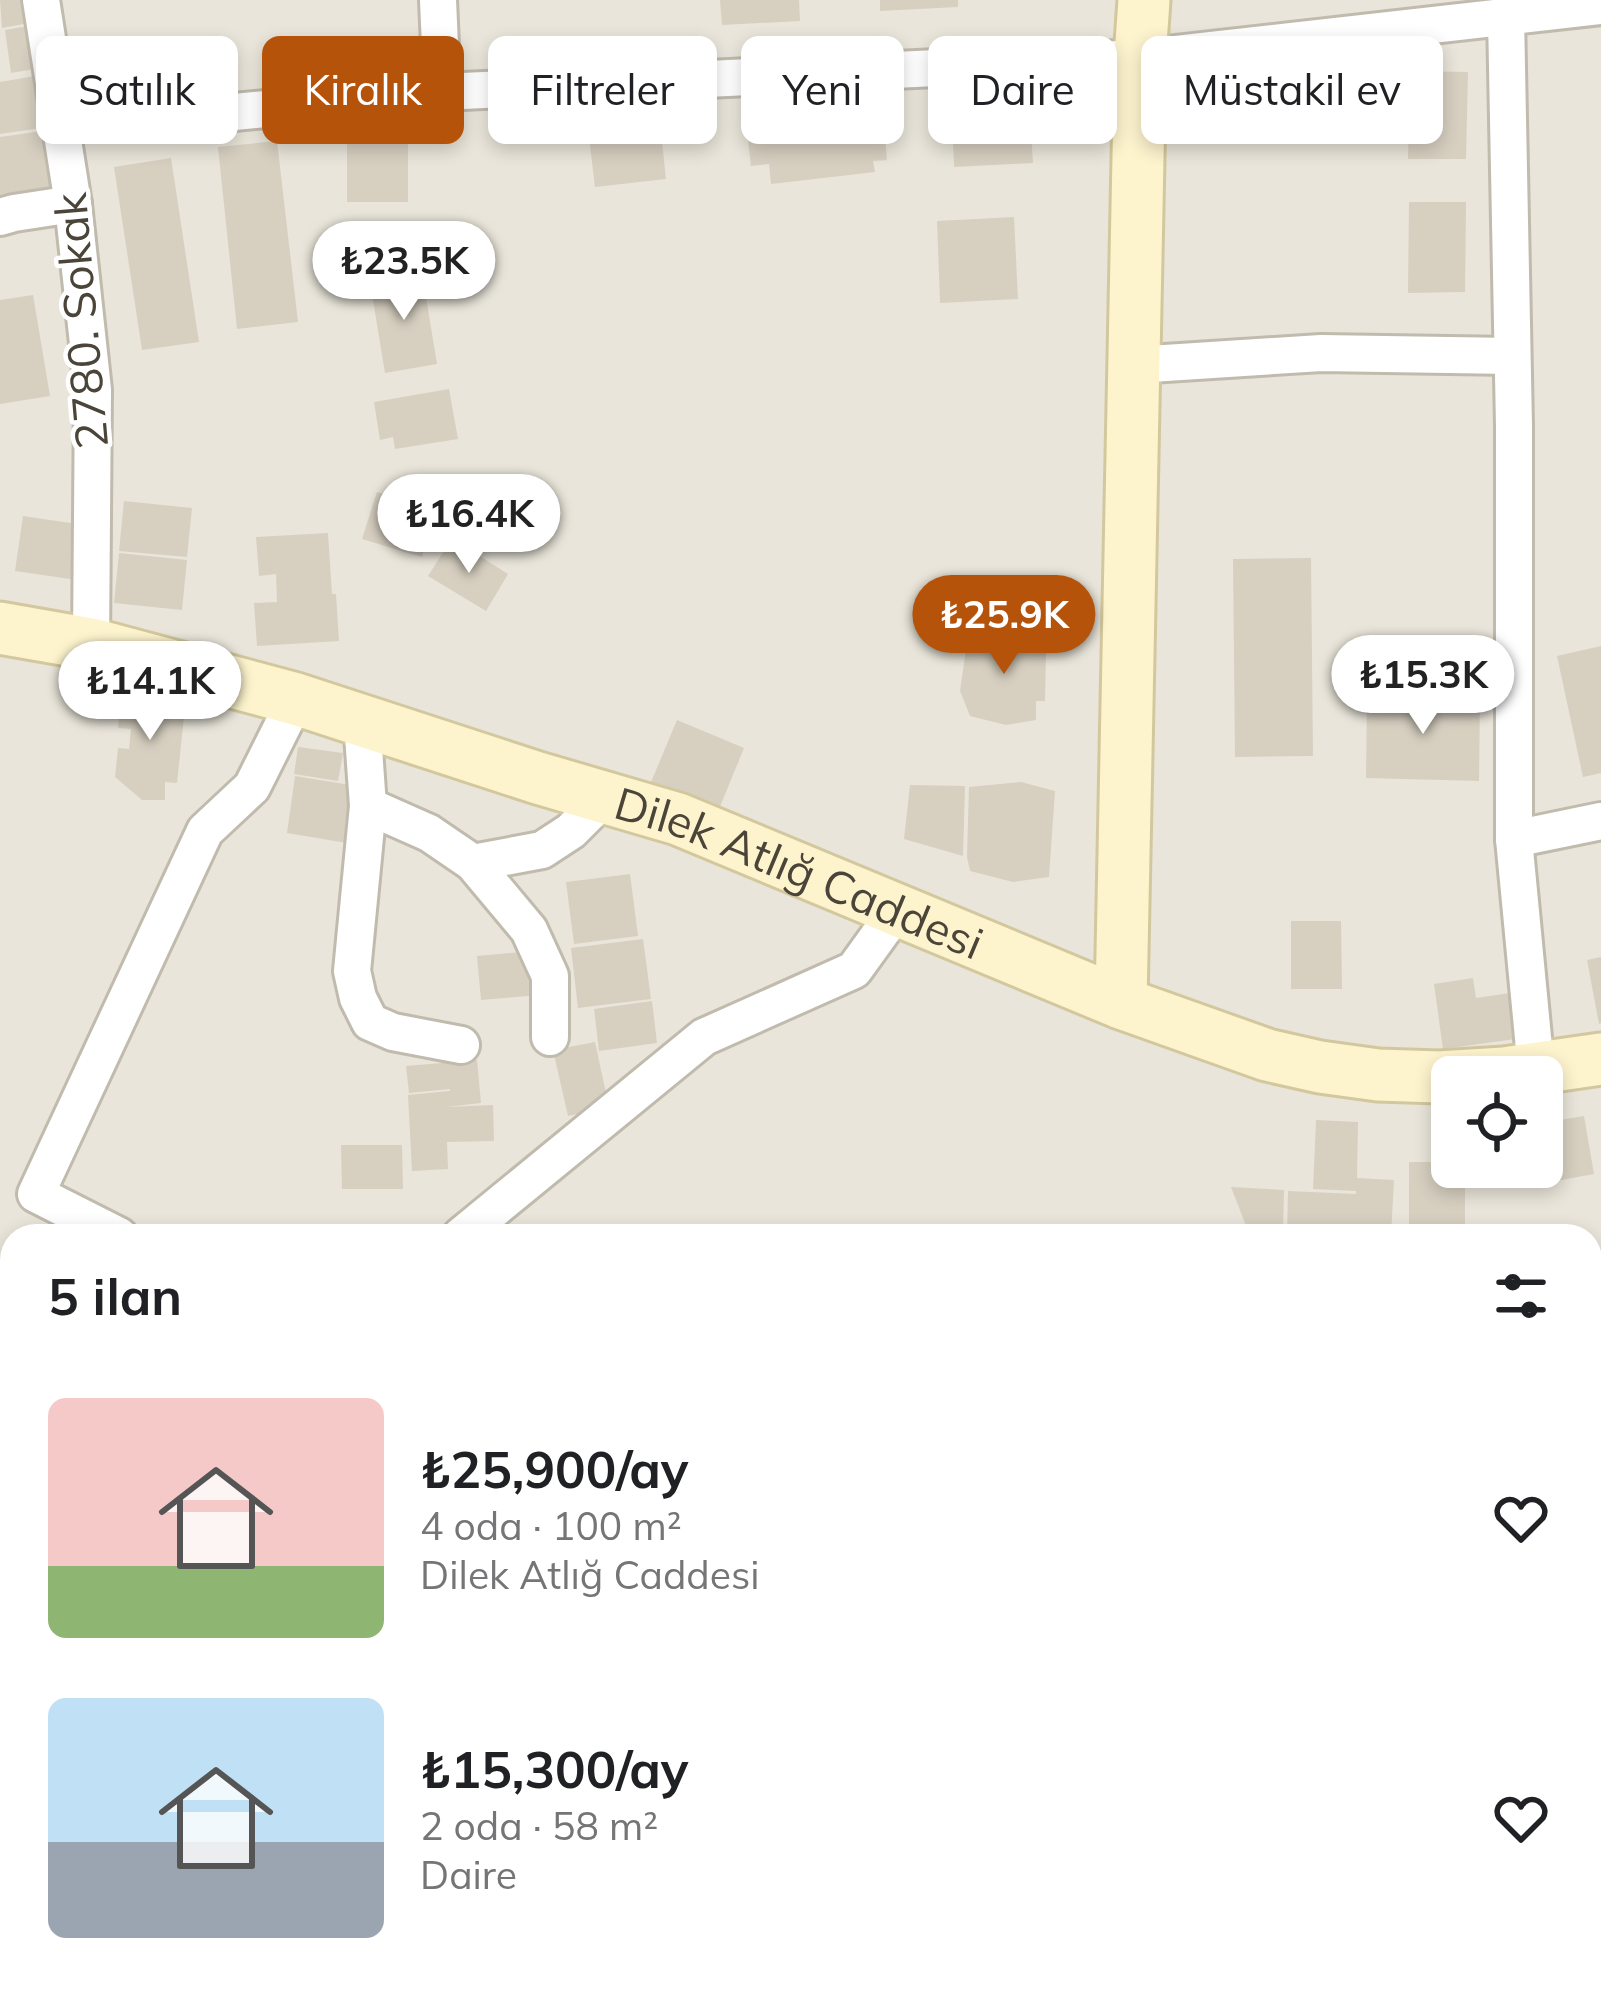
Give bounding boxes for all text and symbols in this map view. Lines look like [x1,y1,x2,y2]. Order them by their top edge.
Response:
chip: Satılık [36,36,238,144]
chip: Kiralık [262,36,464,144]
chip: Filtreler [488,36,717,144]
chip: Yeni [741,36,904,144]
chip: Daire [928,36,1117,144]
chip: Müstakil ev [1141,36,1443,144]
street label: 2780. Sokak [41,190,119,451]
pin: ₺23.5K [306,221,502,323]
text: ₺23.5K [339,235,469,284]
pin: ₺16.4K [371,474,567,576]
text: ₺16.4K [404,488,534,537]
pin: ₺25.9K [906,575,1102,677]
text: ₺25.9K [939,589,1069,638]
pin: ₺15.3K [1325,635,1521,737]
pin: ₺14.1K [52,641,248,743]
text: ₺15.3K [1358,649,1488,698]
text: ₺14.1K [85,655,215,704]
street label: Dilek Atlığ Caddesi [609,774,992,971]
map controls [1431,1056,1563,1188]
button: locate [1431,1056,1563,1188]
icon: filters [1488,1263,1554,1329]
text: 5 ilan [48,1264,182,1328]
text: ₺25,900/ay [420,1437,688,1501]
icon: home [144,1446,288,1590]
icon: heart [1488,1485,1554,1551]
text: 4 oda · 100 m² [420,1501,681,1550]
text: Dilek Atlığ Caddesi [420,1550,760,1599]
text: ₺15,300/ay [420,1737,688,1801]
icon: home [144,1746,288,1890]
icon: heart [1488,1785,1554,1851]
text: 2 oda · 58 m² [420,1801,658,1850]
text: Daire [420,1850,517,1899]

